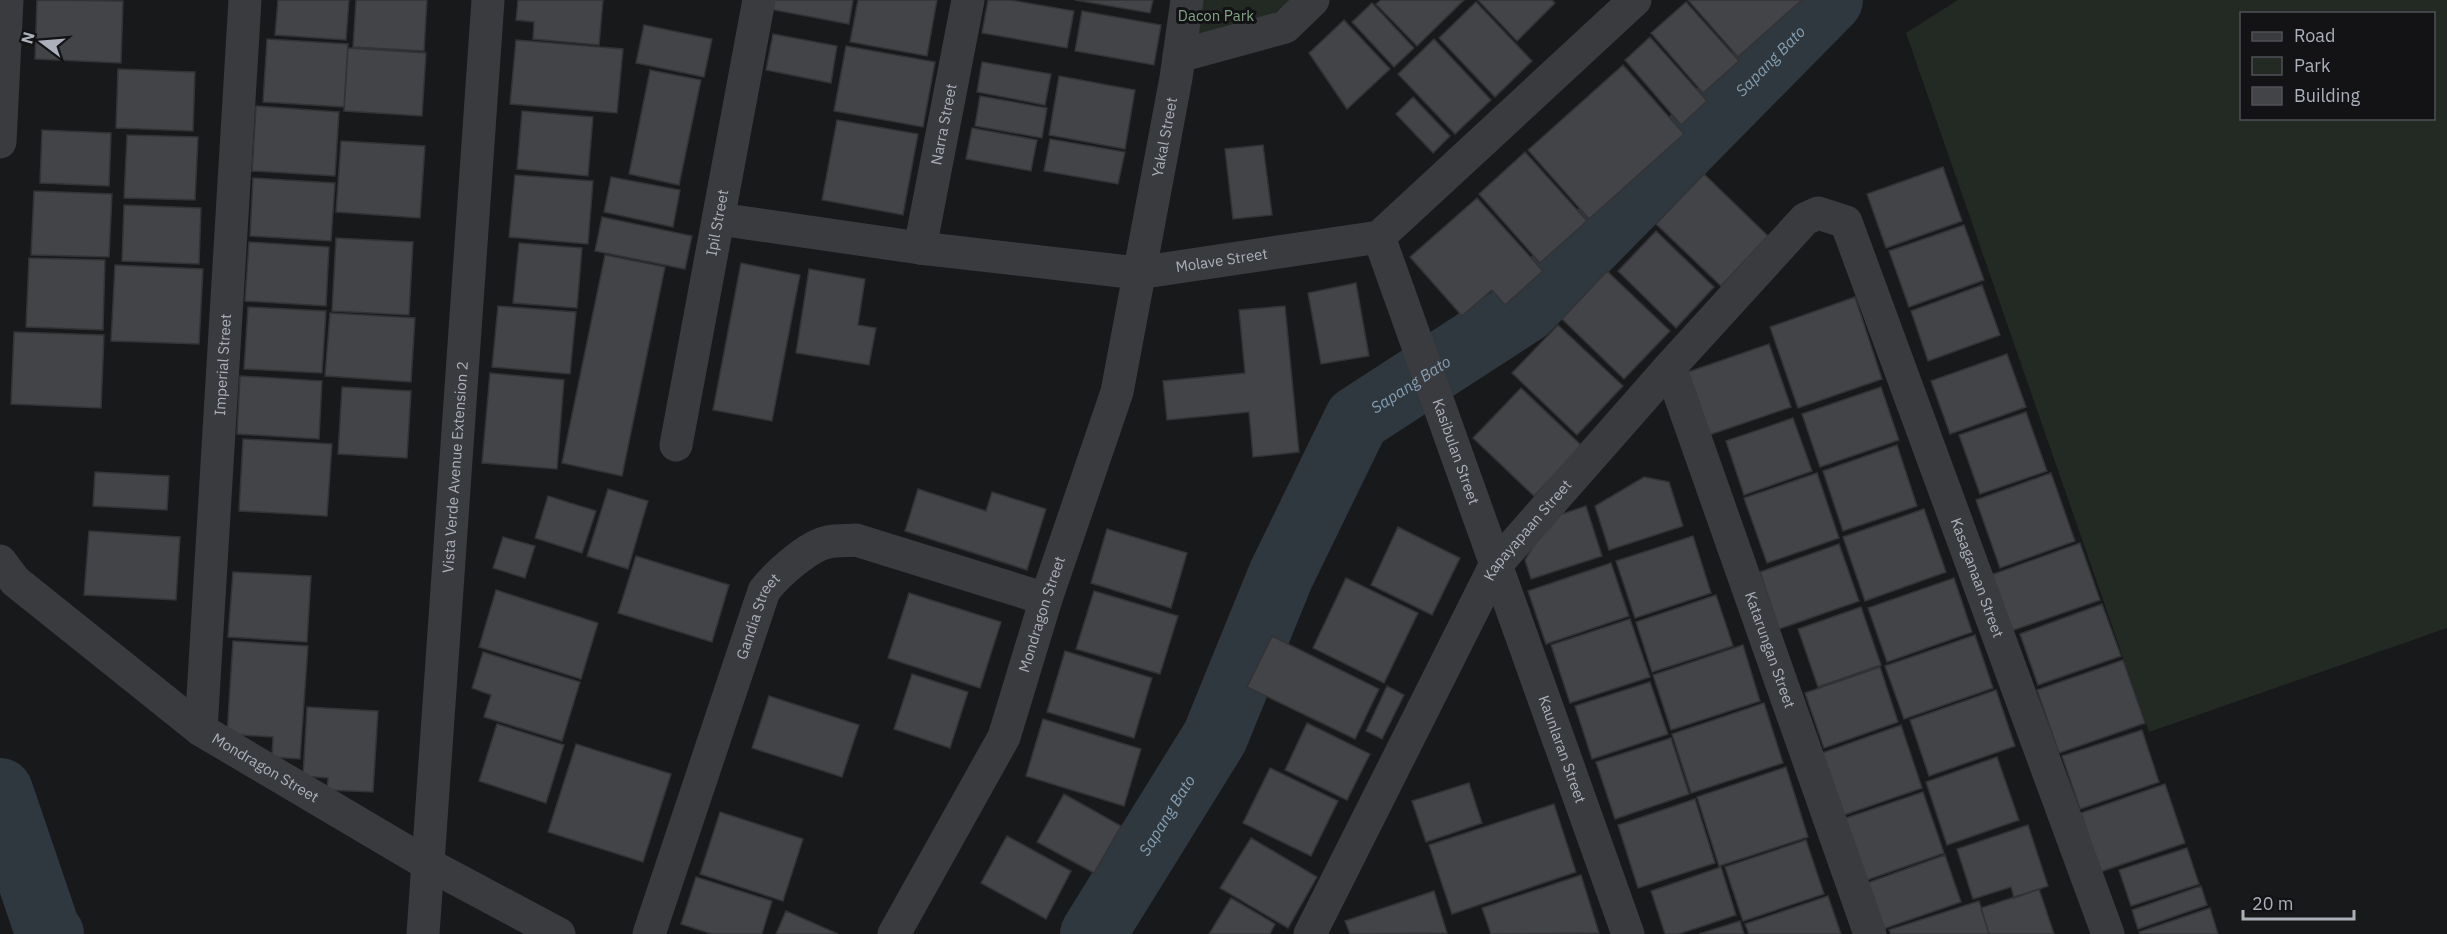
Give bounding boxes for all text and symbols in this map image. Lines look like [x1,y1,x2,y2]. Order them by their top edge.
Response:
park label: Dacon Park [1178,6,1254,25]
north arrow [12,12,72,72]
legend [2240,12,2435,120]
water label: Sapang Bato [1731,21,1809,100]
text: Road [2294,24,2335,47]
text: N [16,30,39,46]
text: Park [2294,54,2331,77]
street label: Narra Street [926,82,961,166]
text: Building [2294,84,2361,107]
street label: Yakal Street [1148,96,1181,179]
street label: Ipil Street [701,188,732,258]
street label: Molave Street [1174,244,1269,276]
street label: Imperial Street [210,313,235,416]
water label: Sapang Bato [1367,351,1454,417]
street label: Vista Verde Avenue Extension 2 [438,360,472,574]
street label: Kasibulan Street [1429,396,1484,507]
street label: Kapayapaan Street [1479,475,1576,584]
street label: Kasaganaan Street [1947,515,2008,640]
street label: Mondragon Street [1014,554,1069,675]
street label: Gandia Street [732,569,784,662]
street label: Katarungan Street [1741,589,1800,711]
street label: Kaunlaran Street [1534,693,1590,806]
street label: Mondragon Street [209,729,322,806]
water label: Sapang Bato [1134,771,1199,859]
scale bar [2243,883,2354,921]
text: 20 m [2252,892,2294,915]

